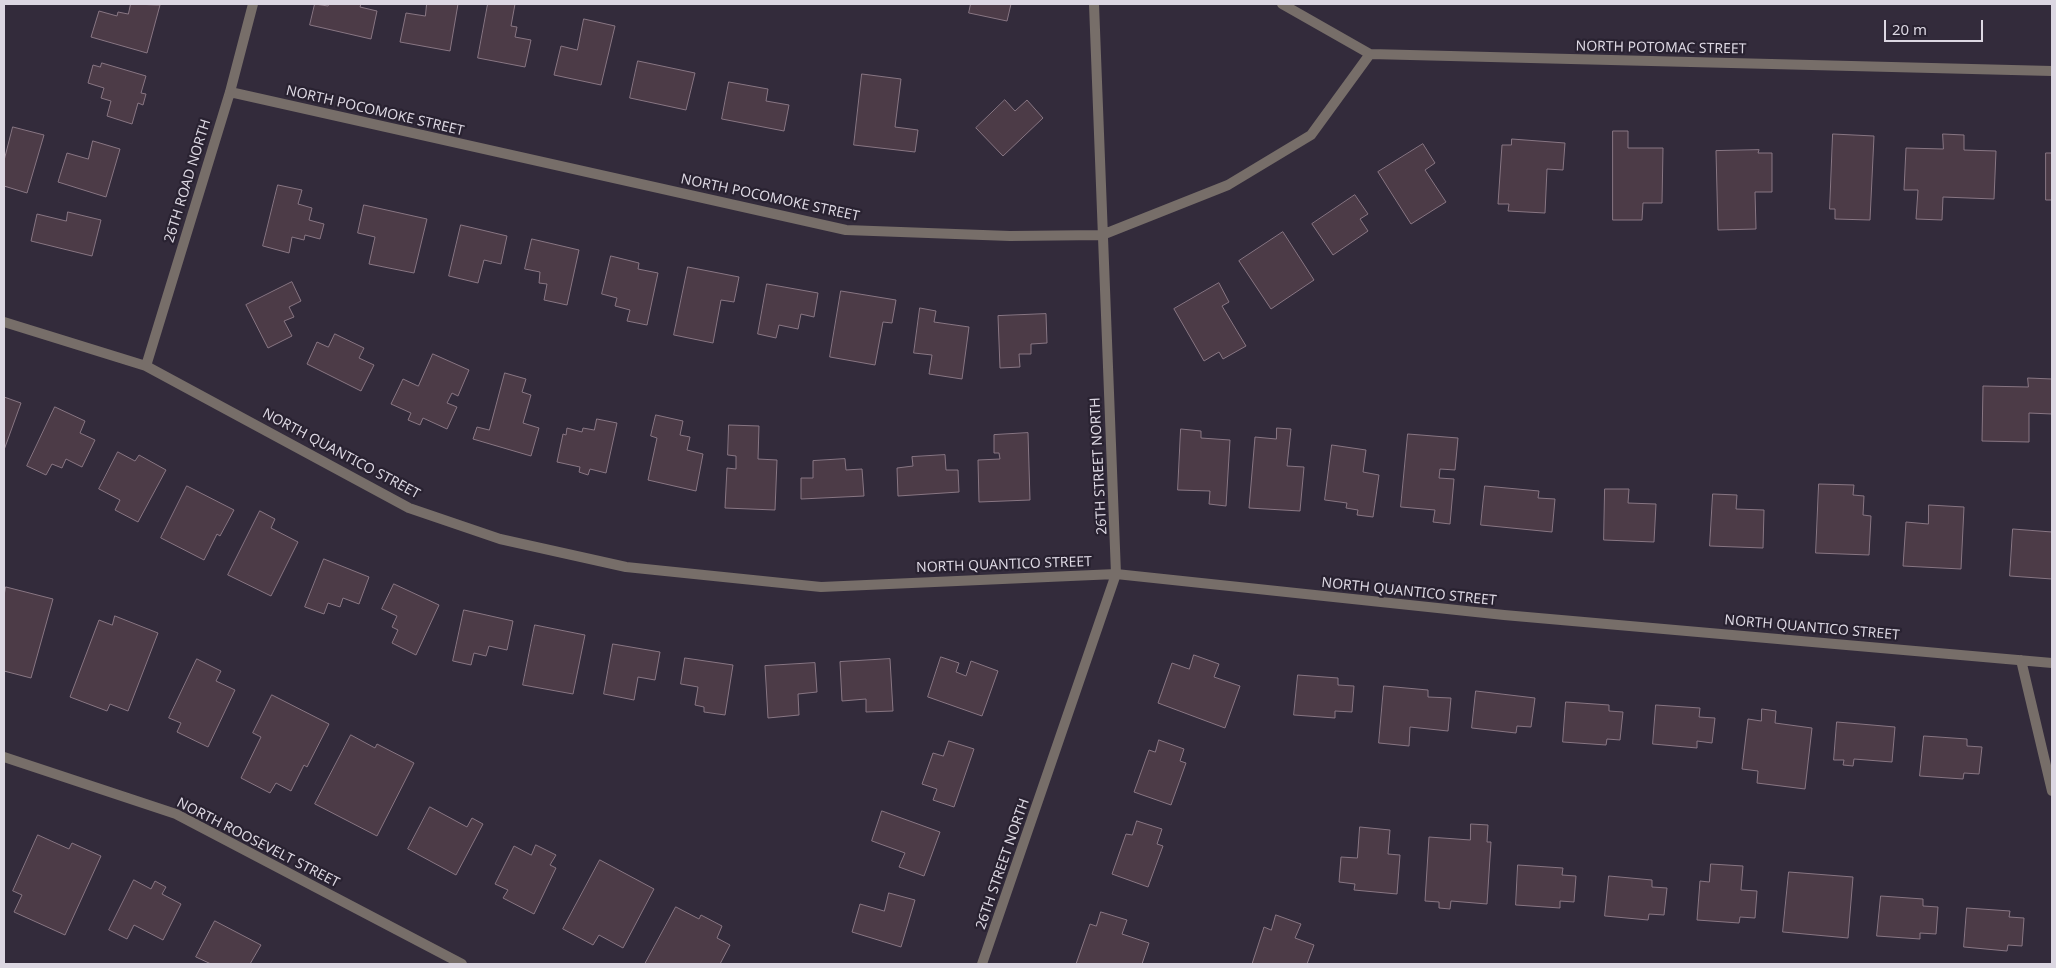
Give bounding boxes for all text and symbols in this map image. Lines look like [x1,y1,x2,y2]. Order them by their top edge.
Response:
scale bar [1886,10,1985,42]
text: 20 m [1892,19,1927,39]
street label: NORTH POTOMAC STREET [1575,38,1747,58]
street label: NORTH POCOMOKE STREET [284,82,466,140]
street label: 26TH ROAD NORTH [161,117,215,245]
street label: NORTH POCOMOKE STREET [679,171,861,225]
street label: 26TH STREET NORTH [1087,397,1111,535]
street label: NORTH QUANTICO STREET [259,405,423,503]
street label: NORTH QUANTICO STREET [916,554,1092,576]
street label: NORTH QUANTICO STREET [1321,574,1497,610]
street label: NORTH QUANTICO STREET [1724,612,1900,644]
street label: NORTH ROOSEVELT STREET [174,795,342,891]
street label: 26TH STREET NORTH [973,796,1033,932]

